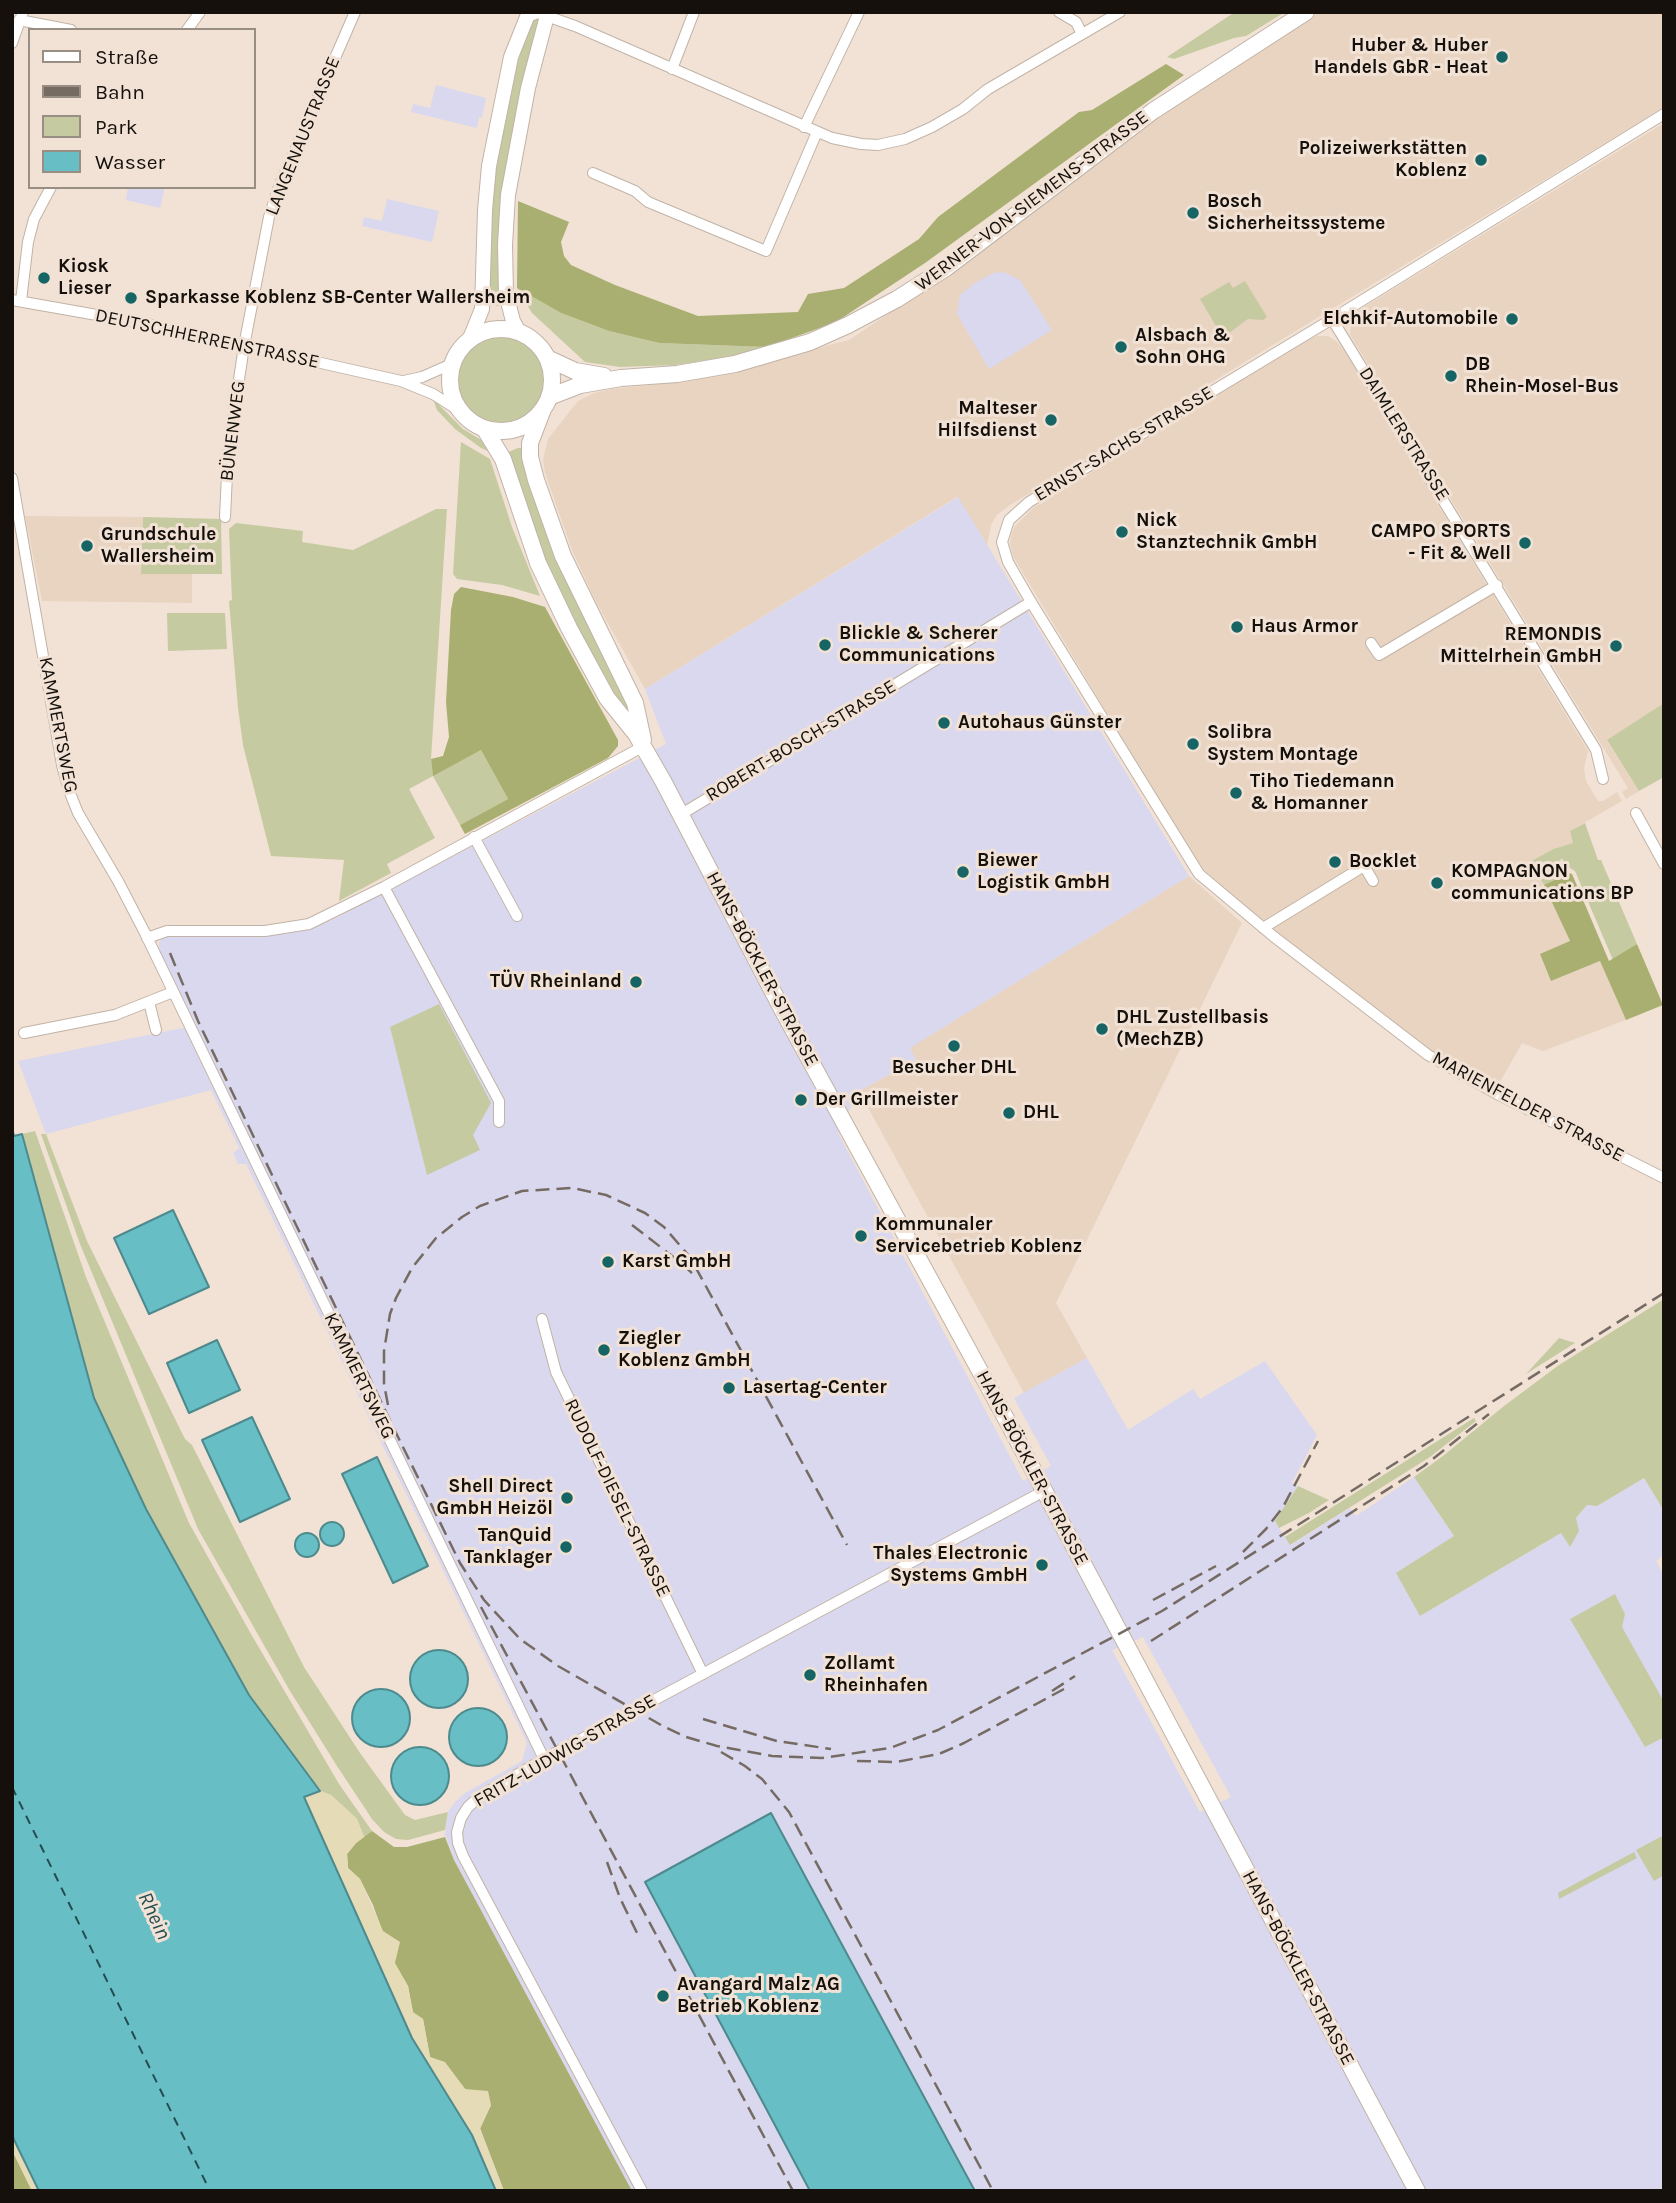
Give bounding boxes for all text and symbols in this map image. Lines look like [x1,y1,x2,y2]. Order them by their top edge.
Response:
legend [28,28,256,189]
place label: Huber & Huber Handels GbR - Heat [1314,35,1488,79]
text: Straße [95,45,158,69]
marker: Huber & Huber Handels GbR - Heat [1494,49,1510,65]
street label: LANGENAUSTRASSE [261,53,345,219]
text: Bahn [95,80,145,104]
street label: WERNER-VON-SIEMENS-STRASSE [911,106,1153,296]
text: Park [95,115,138,139]
place label: Polizeiwerkstätten Koblenz [1299,138,1467,182]
text: Wasser [95,150,165,174]
marker: Polizeiwerkstätten Koblenz [1473,152,1489,168]
place label: Bosch Sicherheitssysteme [1207,191,1385,235]
marker: Bosch Sicherheitssysteme [1185,205,1201,221]
place label: Kiosk Lieser [58,256,111,300]
marker: Kiosk Lieser [36,270,52,286]
place label: Sparkasse Koblenz SB-Center Wallersheim [145,287,530,309]
marker: Sparkasse Koblenz SB-Center Wallersheim [123,290,139,306]
street label: DEUTSCHHERRENSTRASSE [93,304,321,374]
place label: Elchkif-Automobile [1323,308,1498,330]
marker: Elchkif-Automobile [1504,311,1520,327]
place label: Alsbach & Sohn OHG [1135,325,1231,369]
marker: Alsbach & Sohn OHG [1113,339,1129,355]
place label: DB Rhein-Mosel-Bus [1465,354,1619,398]
street label: DAIMLERSTRASSE [1354,363,1454,505]
marker: DB Rhein-Mosel-Bus [1443,368,1459,384]
street label: BÜNENWEG [216,380,250,482]
street label: ERNST-SACHS-STRASSE [1030,381,1218,507]
place label: Malteser Hilfsdienst [937,398,1037,442]
marker: Malteser Hilfsdienst [1043,412,1059,428]
place label: Nick Stanztechnik GmbH [1136,510,1318,554]
place label: CAMPO SPORTS - Fit & Well [1371,521,1511,565]
place label: Grundschule Wallersheim [101,524,216,568]
marker: Nick Stanztechnik GmbH [1114,524,1130,540]
marker: CAMPO SPORTS - Fit & Well [1517,535,1533,551]
marker: Grundschule Wallersheim [79,538,95,554]
place label: Haus Armor [1251,616,1358,638]
marker: Haus Armor [1229,619,1245,635]
place label: Blickle & Scherer Communications [839,623,997,667]
place label: REMONDIS Mittelrhein GmbH [1440,624,1602,668]
marker: Blickle & Scherer Communications [817,637,833,653]
marker: REMONDIS Mittelrhein GmbH [1608,638,1624,654]
street label: KAMMERTSWEG [34,655,82,795]
street label: ROBERT-BOSCH-STRASSE [702,675,900,807]
place label: Autohaus Günster [958,712,1121,734]
marker: Autohaus Günster [936,715,952,731]
place label: Solibra System Montage [1207,722,1358,766]
marker: Solibra System Montage [1185,736,1201,752]
place label: Tiho Tiedemann & Homanner [1250,771,1395,815]
marker: Tiho Tiedemann & Homanner [1228,785,1244,801]
place label: Biewer Logistik GmbH [977,850,1110,894]
place label: Bocklet [1349,851,1417,873]
marker: Bocklet [1327,854,1343,870]
place label: KOMPAGNON communications BP [1451,861,1634,905]
marker: Biewer Logistik GmbH [955,864,971,880]
street label: HANS-BÖCKLER-STRASSE [701,868,823,1070]
marker: KOMPAGNON communications BP [1429,875,1445,891]
place label: TÜV Rheinland [490,971,622,993]
marker: TÜV Rheinland [628,974,644,990]
place label: DHL Zustellbasis (MechZB) [1116,1007,1269,1051]
marker: DHL Zustellbasis (MechZB) [1094,1021,1110,1037]
marker: Besucher DHL [946,1038,962,1054]
street label: MARIENFELDER STRASSE [1428,1047,1628,1167]
place label: Besucher DHL [892,1057,1016,1079]
place label: Der Grillmeister [815,1089,958,1111]
marker: Der Grillmeister [793,1092,809,1108]
place label: DHL [1023,1102,1059,1124]
marker: DHL [1001,1105,1017,1121]
place label: Kommunaler Servicebetrieb Koblenz [875,1214,1082,1258]
marker: Kommunaler Servicebetrieb Koblenz [853,1228,869,1244]
place label: Karst GmbH [622,1251,731,1273]
marker: Karst GmbH [600,1254,616,1270]
street label: KAMMERTSWEG [319,1309,399,1443]
place label: Ziegler Koblenz GmbH [618,1328,751,1372]
marker: Ziegler Koblenz GmbH [596,1342,612,1358]
street label: HANS-BÖCKLER-STRASSE [971,1367,1093,1569]
place label: Lasertag-Center [743,1377,887,1399]
marker: Lasertag-Center [721,1380,737,1396]
street label: RUDOLF-DIESEL-STRASSE [559,1395,675,1601]
place label: Shell Direct GmbH Heizöl [437,1476,553,1520]
marker: Shell Direct GmbH Heizöl [559,1490,575,1506]
place label: TanQuid Tanklager [464,1525,552,1569]
marker: TanQuid Tanklager [558,1539,574,1555]
place label: Thales Electronic Systems GmbH [873,1543,1028,1587]
marker: Thales Electronic Systems GmbH [1034,1557,1050,1573]
place label: Zollamt Rheinhafen [824,1653,928,1697]
marker: Zollamt Rheinhafen [802,1667,818,1683]
street label: FRITZ-LUDWIG-STRASSE [470,1690,660,1812]
street label: HANS-BÖCKLER-STRASSE [1237,1867,1359,2069]
water label: Rhein [132,1888,176,1944]
place label: Avangard Malz AG Betrieb Koblenz [677,1974,840,2018]
marker: Avangard Malz AG Betrieb Koblenz [655,1988,671,2004]

